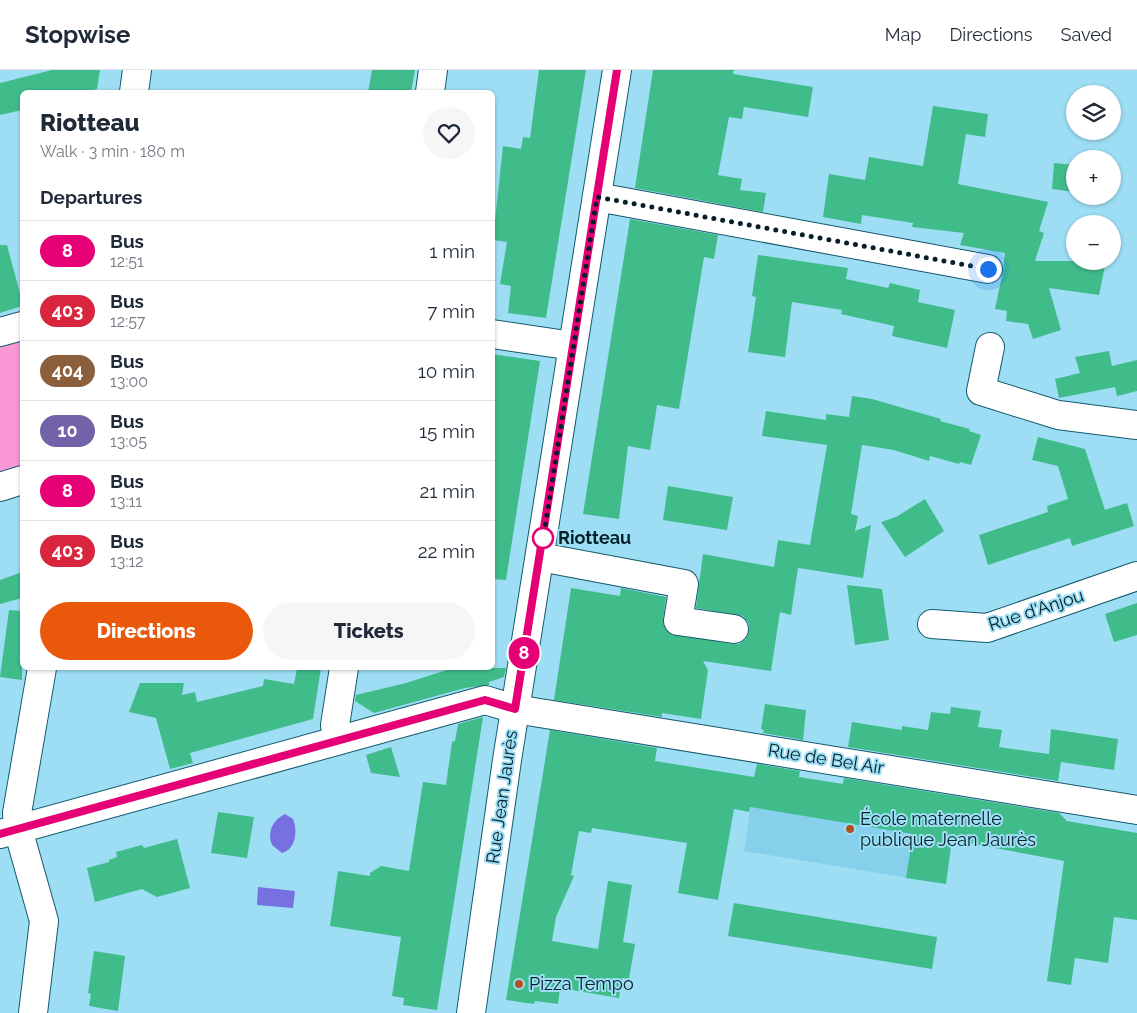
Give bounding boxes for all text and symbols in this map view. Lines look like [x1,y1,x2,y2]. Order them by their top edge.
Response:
text: Stopwise [25,20,130,49]
text: Map [885,24,921,45]
text: Directions [949,24,1033,45]
text: Saved [1061,24,1112,45]
map controls [1066,85,1121,270]
button: layers [1066,85,1121,140]
button: heart [423,107,475,159]
text: Riotteau [40,108,140,137]
text: Walk · 3 min · 180 m [40,142,185,161]
button: + [1066,150,1121,205]
text: Departures [40,186,142,208]
button: − [1066,215,1121,270]
text: Bus [110,230,144,252]
text: 8 [62,240,73,261]
text: 1 min [429,240,475,262]
text: 12:51 [110,252,144,271]
your location [976,257,1001,282]
text: Bus [110,290,144,312]
text: 403 [52,300,83,321]
text: 7 min [427,300,475,322]
text: 12:57 [110,312,145,331]
text: Bus [110,350,144,372]
text: 404 [52,360,83,381]
text: 10 min [418,360,475,382]
text: 13:00 [110,372,148,391]
text: Bus [110,410,144,432]
text: 10 [58,420,77,441]
text: 15 min [419,420,475,442]
text: 13:05 [110,432,147,451]
text: Bus [110,470,144,492]
text: 8 [62,480,73,501]
text: 21 min [419,480,475,502]
text: 13:11 [110,492,142,511]
marker: Riotteau [532,527,554,549]
place label: Riotteau [558,527,631,548]
text: Bus [110,530,144,552]
text: 403 [52,540,83,561]
text: 22 min [418,540,475,562]
text: 13:12 [110,552,144,571]
street label: Rue d'Anjou [985,584,1086,635]
button: Directions [40,602,253,660]
button: Tickets [263,602,475,660]
line badge: 8 [508,637,540,669]
text: 8 [519,642,529,663]
street label: Rue Jean Jaurès [482,728,521,865]
street label: Rue de Bel Air [767,739,886,778]
place label: École maternelle publique Jean Jaurès [860,807,1036,850]
marker: École maternelle publique Jean Jaurès [844,823,856,835]
place label: Pizza Tempo [529,973,634,994]
marker: Pizza Tempo [513,978,525,990]

